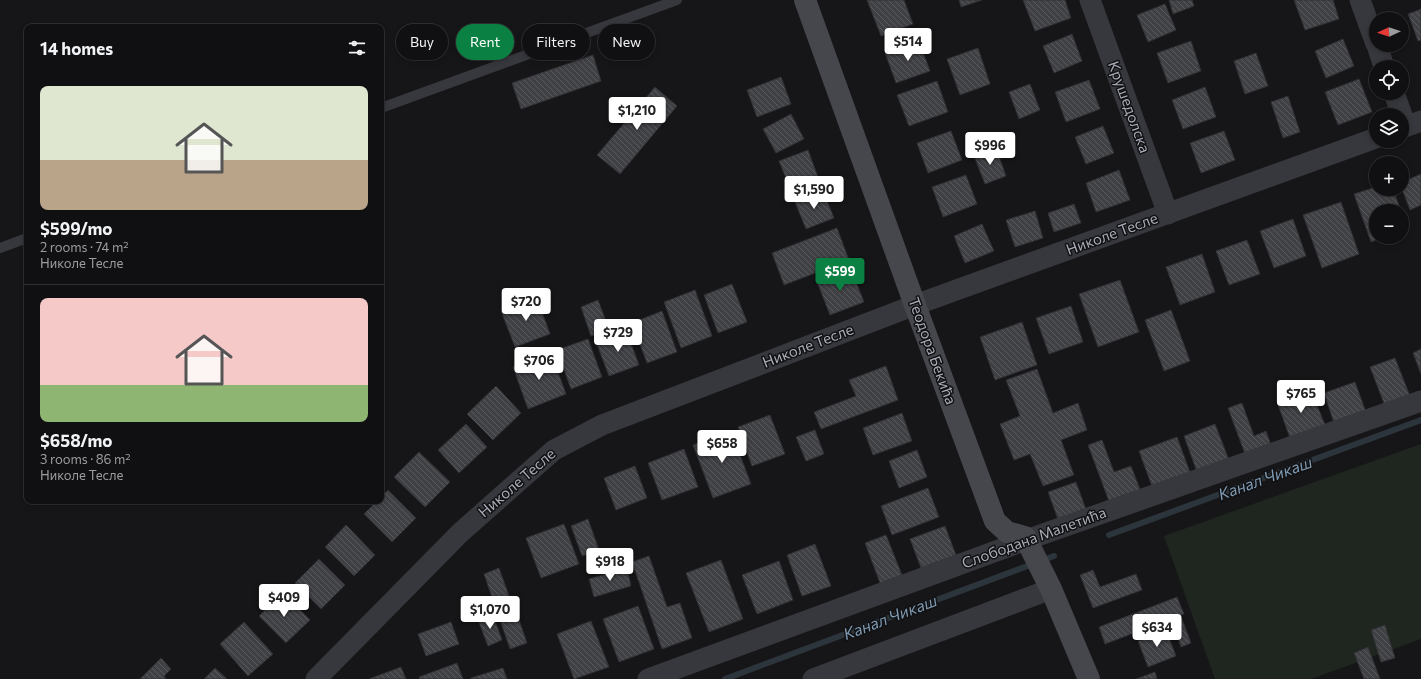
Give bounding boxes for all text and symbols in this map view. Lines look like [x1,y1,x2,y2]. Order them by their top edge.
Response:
north arrow [1369,12,1409,52]
map controls [1369,12,1409,244]
chip: Buy [396,24,448,60]
chip: Rent [456,24,514,60]
chip: Filters [522,24,590,60]
chip: New [598,24,655,60]
pin: $514 [884,28,932,62]
text: $514 [894,33,922,49]
icon: filters [346,37,368,59]
text: 14 homes [40,38,113,59]
street label: Крушедолска [1105,58,1155,155]
button: locate [1369,60,1409,100]
pin: $1,210 [604,97,670,131]
text: $1,210 [618,102,656,118]
button: layers [1369,108,1409,148]
icon: home [168,112,240,184]
pin: $996 [966,132,1014,166]
text: $996 [974,137,1006,153]
button: + [1369,156,1409,196]
pin: $1,590 [781,176,847,210]
text: $1,590 [794,181,834,197]
button: − [1369,204,1409,244]
street label: Николе Тесле [1063,208,1160,258]
text: $599/mo [40,218,112,239]
text: 2 rooms · 74 m² [40,239,128,255]
text: Николе Тесле [40,255,123,271]
pin: $599 [816,258,864,292]
text: $599 [824,263,856,279]
pin: $720 [502,288,550,322]
text: $720 [511,293,541,309]
street label: Теодора Бекића [905,295,961,407]
pin: $729 [594,319,642,353]
street label: Николе Тесле [760,319,856,371]
icon: home [168,324,240,396]
text: $729 [603,324,633,340]
pin: $706 [515,347,563,381]
text: $706 [523,352,555,368]
pin: $765 [1277,380,1325,414]
text: $765 [1286,385,1316,401]
text: $658/mo [40,430,112,451]
pin: $658 [698,430,746,464]
text: $658 [706,435,738,451]
street label: Николе Тесле [474,444,559,521]
text: 3 rooms · 86 m² [40,451,131,467]
water label: Канал Чикаш [1215,452,1315,503]
text: Николе Тесле [40,467,123,483]
street label: Слободана Малетића [959,503,1108,572]
pin: $918 [586,548,634,582]
text: $918 [595,553,625,569]
pin: $409 [260,584,308,618]
text: $409 [268,589,300,605]
water label: Канал Чикаш [840,590,939,643]
pin: $1,070 [457,596,523,630]
text: $1,070 [470,601,510,617]
pin: $634 [1133,614,1181,648]
text: $634 [1142,619,1172,635]

